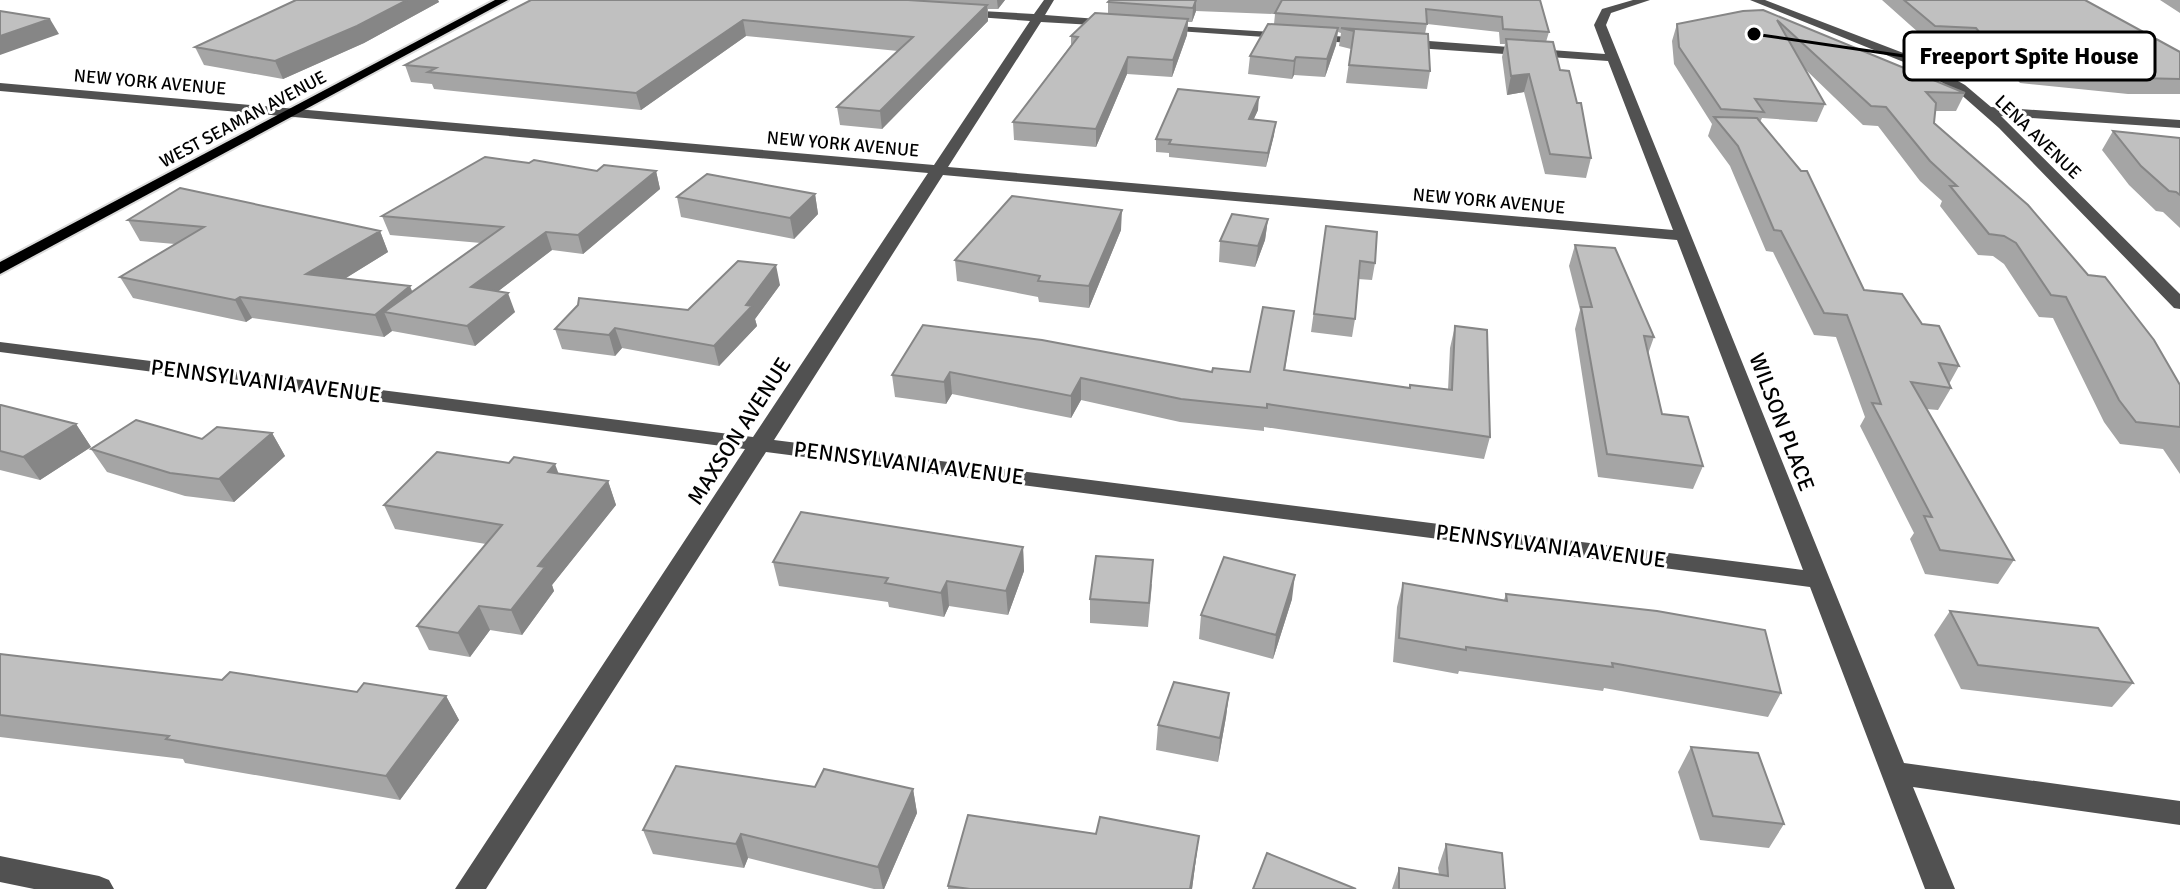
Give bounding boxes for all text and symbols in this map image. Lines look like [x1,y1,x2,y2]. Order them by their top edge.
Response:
callout: Freeport Spite House [1904,32,2155,80]
text: Freeport Spite House [1919,41,2139,71]
street label: NEW YORK AVENUE [73,64,227,100]
street label: WEST SEAMAN AVENUE [156,66,330,172]
street label: LENA AVENUE [1990,90,2086,184]
street label: NEW YORK AVENUE [766,126,920,162]
street label: NEW YORK AVENUE [1412,183,1566,219]
street label: WILSON PLACE [1743,349,1821,495]
street label: MAXSON AVENUE [681,352,797,510]
street label: PENNSYLVANIA AVENUE [149,353,383,409]
street label: PENNSYLVANIA AVENUE [792,435,1026,491]
street label: PENNSYLVANIA AVENUE [1434,518,1668,574]

